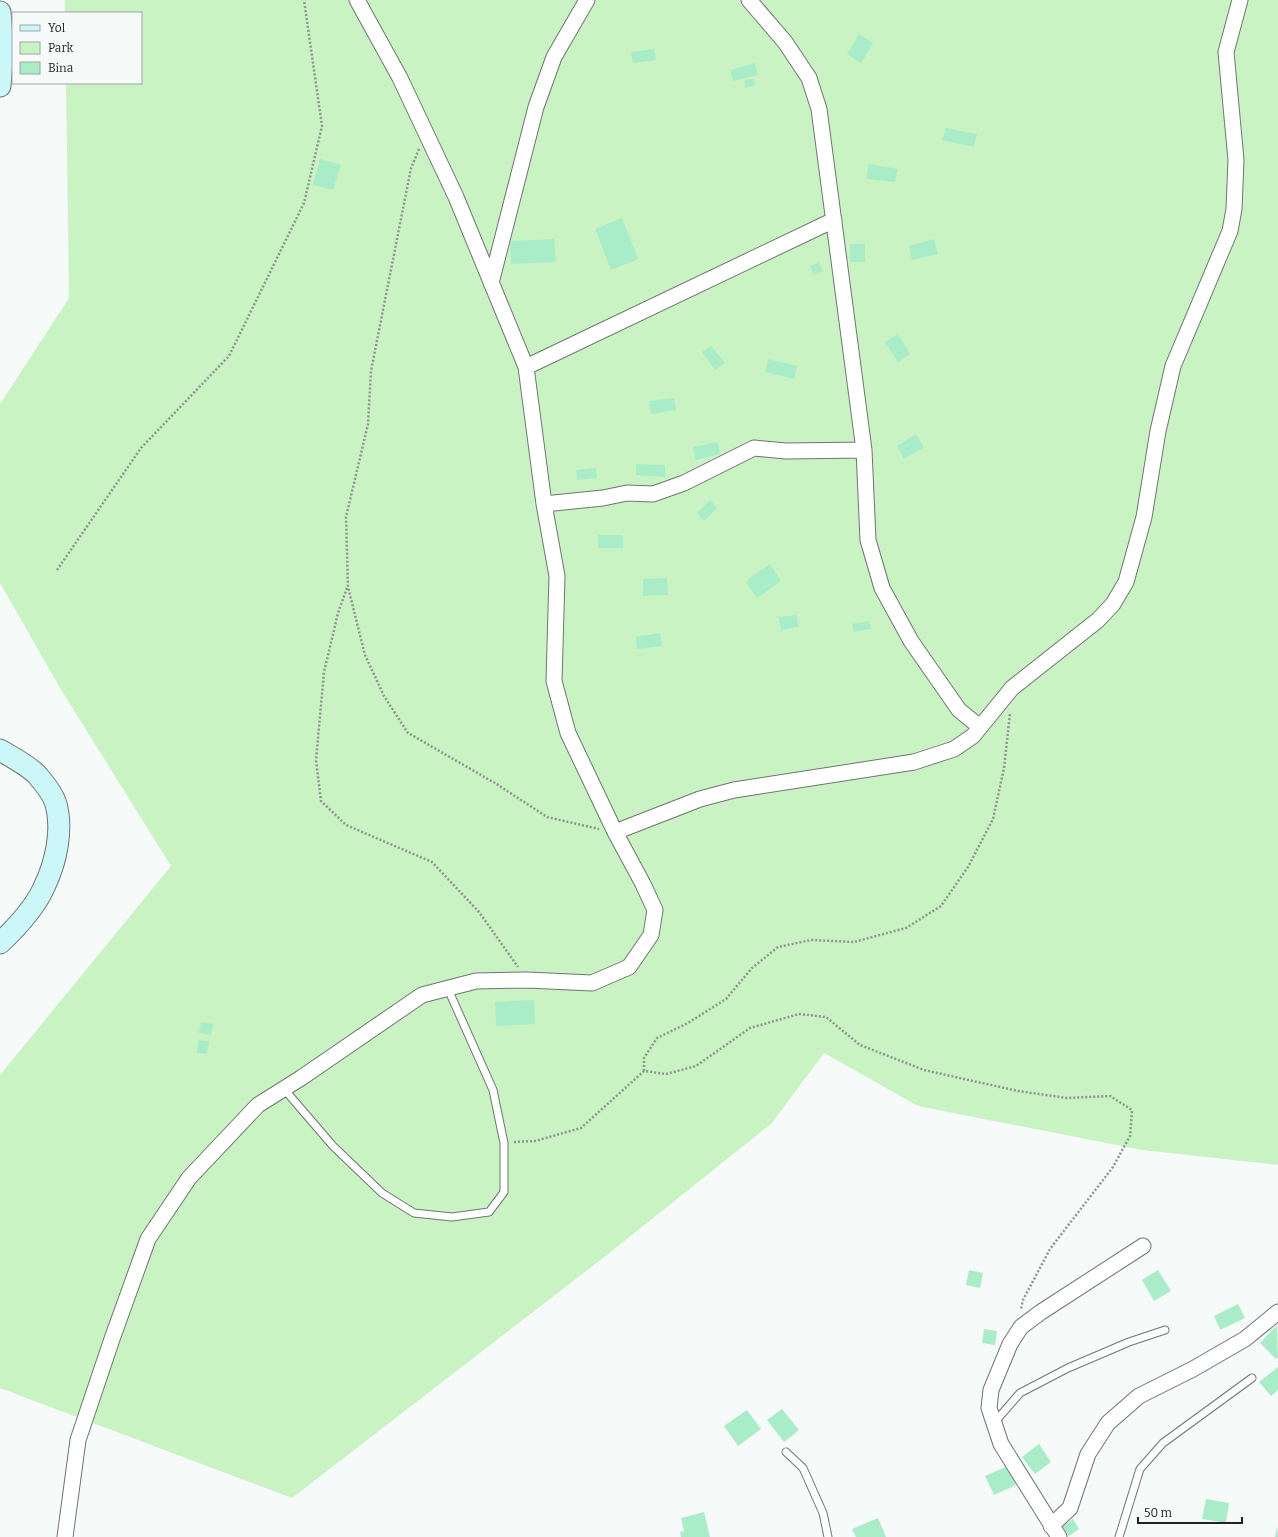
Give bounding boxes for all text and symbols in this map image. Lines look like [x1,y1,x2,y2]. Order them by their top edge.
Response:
legend [12,12,142,84]
text: Yol [48,21,66,35]
text: Park [48,41,74,55]
text: Bina [48,61,74,75]
scale bar [1138,1499,1242,1525]
text: 50 m [1144,1506,1173,1520]

